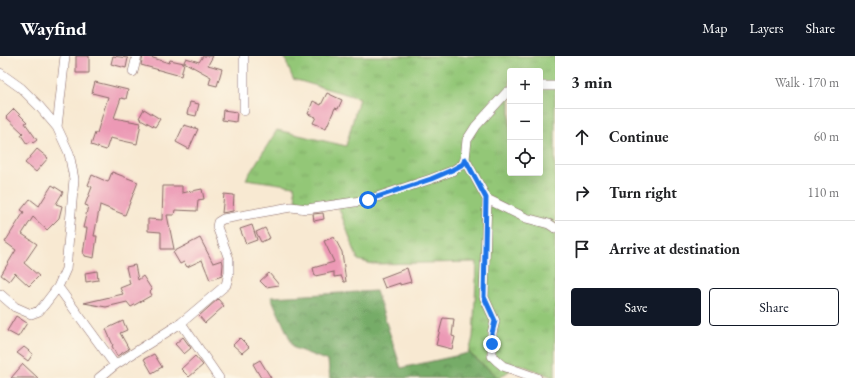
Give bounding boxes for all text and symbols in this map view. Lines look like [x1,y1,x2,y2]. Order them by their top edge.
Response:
text: Wayfind [20,16,87,41]
text: Map [702,19,727,37]
text: Layers [749,19,784,37]
text: Share [806,19,835,37]
map controls [507,68,543,176]
button: + [507,68,543,104]
text: 3 min [571,71,612,93]
text: Walk · 170 m [775,74,839,91]
button: − [507,104,543,140]
icon: ahead [571,126,593,148]
text: Continue [609,127,669,146]
text: 60 m [814,128,839,145]
button: locate [507,140,543,176]
icon: right [571,182,593,204]
text: Turn right [609,183,677,202]
text: 110 m [808,184,839,201]
route start [359,191,377,209]
icon: arrive [571,238,593,260]
text: Arrive at destination [609,239,740,258]
button: Save [571,288,701,326]
button: Share [709,288,839,326]
route end [483,335,501,353]

